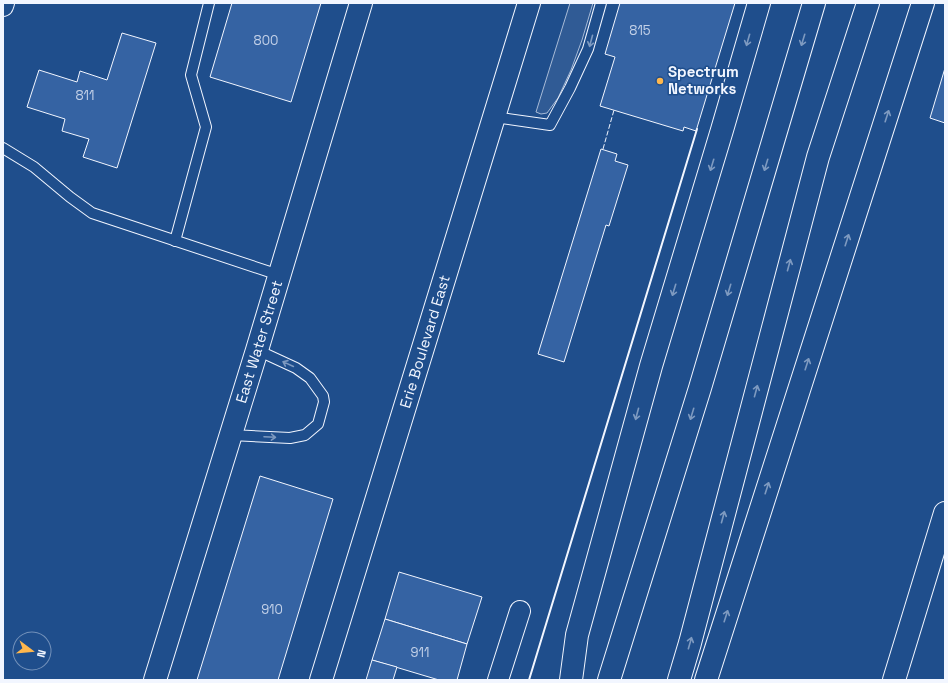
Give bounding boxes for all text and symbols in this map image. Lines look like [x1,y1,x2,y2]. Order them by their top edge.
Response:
house number: 815 [629,22,651,39]
house number: 800 [254,32,278,49]
one-way arrow [586,34,594,47]
one-way arrow [744,34,751,47]
one-way arrow [799,34,806,47]
place label: Spectrum Networks [668,62,739,98]
marker: Spectrum Networks [655,76,665,86]
house number: 811 [76,87,94,104]
one-way arrow [884,110,891,123]
one-way arrow [762,158,769,171]
one-way arrow [708,159,715,172]
one-way arrow [844,234,851,247]
one-way arrow [786,259,794,272]
street label: Erie Boulevard East [395,272,454,410]
street label: East Water Street [231,278,286,405]
one-way arrow [670,283,677,296]
one-way arrow [725,283,732,296]
one-way arrow [804,357,811,370]
one-way arrow [282,360,294,367]
one-way arrow [753,385,761,398]
one-way arrow [688,407,695,420]
one-way arrow [633,408,641,421]
one-way arrow [263,434,276,441]
one-way arrow [764,481,771,494]
one-way arrow [720,511,727,524]
house number: 910 [261,601,283,618]
one-way arrow [723,610,730,623]
north arrow [12,631,52,671]
one-way arrow [687,636,694,649]
house number: 911 [411,644,429,661]
text: N [34,648,49,659]

